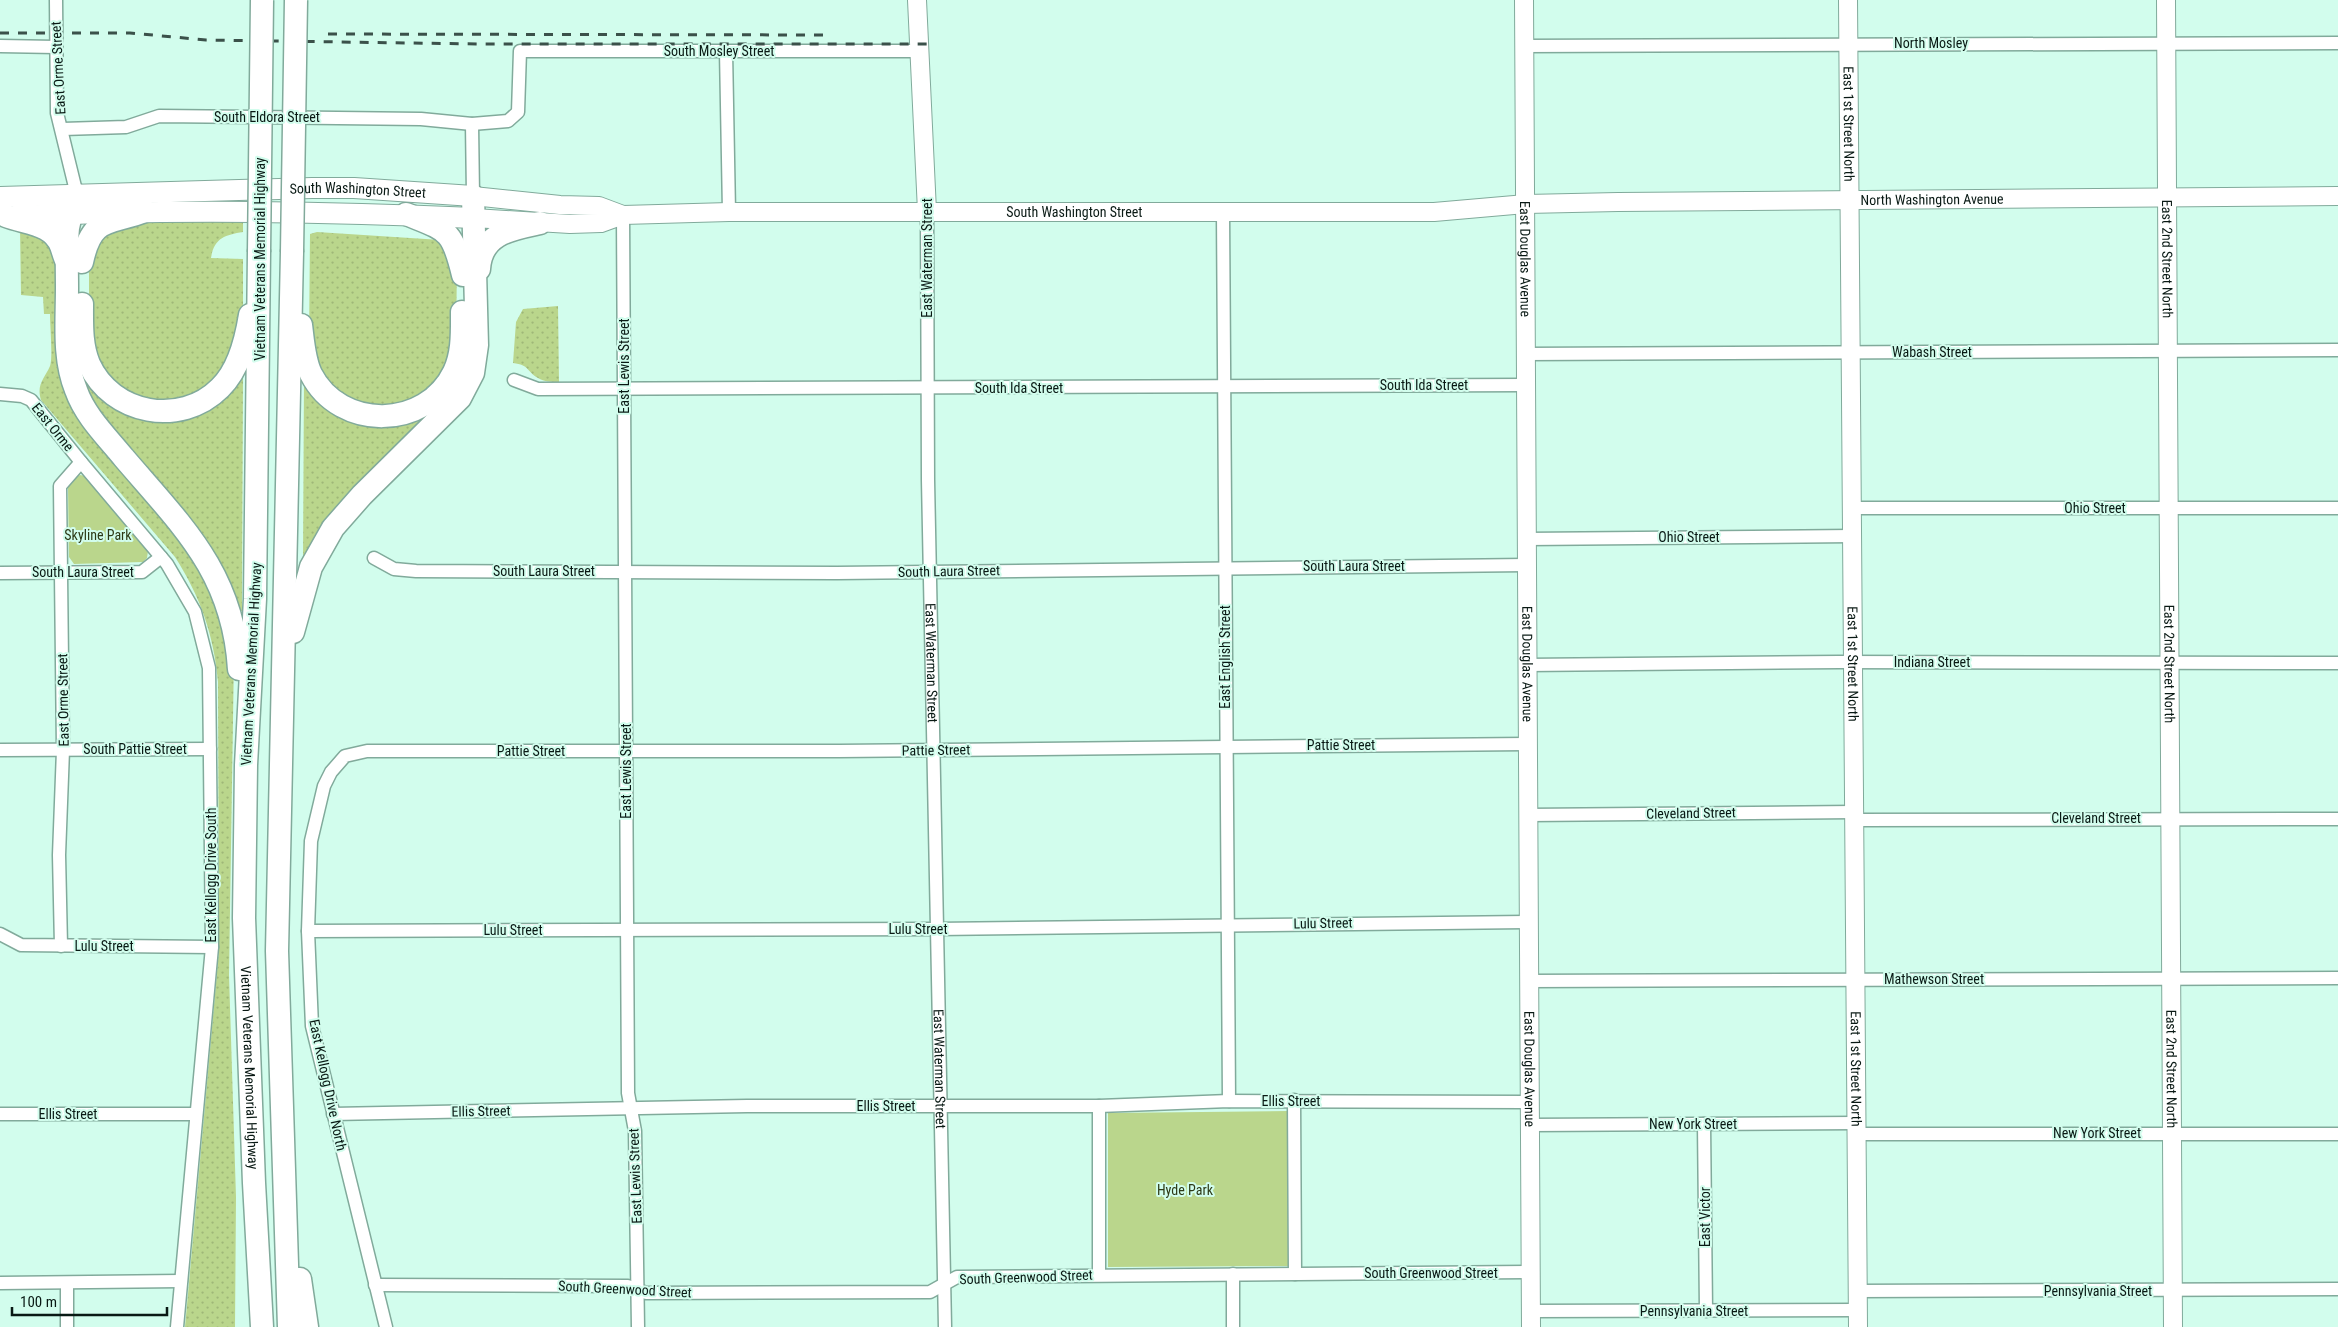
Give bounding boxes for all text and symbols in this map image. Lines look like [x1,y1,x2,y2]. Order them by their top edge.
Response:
street label: East Orme Street [48,21,68,115]
street label: North Mosley [1894,35,1968,51]
street label: South Mosley Street [664,43,774,59]
street label: East 1st Street North [1840,66,1857,182]
street label: South Eldora Street [214,109,320,125]
street label: Vietnam Veterans Memorial Highway [252,157,268,361]
street label: South Washington Street [289,180,426,201]
street label: North Washington Avenue [1860,191,2004,208]
street label: East Waterman Street [919,198,935,318]
street label: East 2nd Street North [2159,200,2176,318]
street label: East Douglas Avenue [1517,201,1534,317]
street label: South Washington Street [1006,204,1143,220]
street label: East Lewis Street [616,318,632,414]
street label: Wabash Street [1892,344,1972,360]
street label: South Ida Street [1380,377,1468,393]
street label: South Ida Street [975,380,1063,396]
street label: East Orme [29,400,77,455]
street label: Ohio Street [2064,500,2126,516]
park label: Skyline Park [64,527,132,543]
street label: Ohio Street [1658,529,1720,545]
street label: South Laura Street [1303,558,1405,574]
street label: Vietnam Veterans Memorial Highway [238,562,264,766]
street label: South Laura Street [898,562,1000,580]
street label: South Laura Street [493,563,595,579]
street label: South Laura Street [32,564,134,580]
street label: East Waterman Street [922,603,941,723]
street label: East English Street [1217,605,1233,709]
street label: East 2nd Street North [2161,605,2178,723]
street label: East Douglas Avenue [1519,606,1536,722]
street label: East 1st Street North [1845,606,1861,722]
street label: East Orme Street [54,653,72,747]
street label: Indiana Street [1894,654,1970,670]
street label: East Lewis Street [618,723,634,819]
street label: Pattie Street [1307,737,1375,753]
street label: South Pattie Street [83,741,187,757]
street label: Pattie Street [902,741,970,759]
street label: Pattie Street [497,743,565,759]
street label: Cleveland Street [1646,804,1736,822]
street label: East Kellogg Drive South [203,807,219,943]
street label: Cleveland Street [2051,810,2141,826]
street label: Lulu Street [1293,914,1353,932]
street label: Lulu Street [888,921,948,937]
street label: Lulu Street [483,922,543,938]
street label: Lulu Street [74,938,134,954]
street label: Vietnam Veterans Memorial Highway [238,966,261,1170]
street label: Mathewson Street [1884,971,1984,987]
street label: East Waterman Street [931,1009,949,1129]
street label: East 2nd Street North [2163,1010,2180,1128]
street label: East Douglas Avenue [1521,1011,1538,1127]
street label: East 1st Street North [1848,1011,1864,1127]
street label: East Kellogg Drive North [306,1018,350,1152]
street label: Ellis Street [1261,1093,1321,1109]
street label: Ellis Street [856,1098,916,1114]
street label: Ellis Street [451,1102,511,1120]
street label: Ellis Street [38,1106,98,1122]
street label: New York Street [1649,1116,1737,1132]
street label: New York Street [2053,1125,2141,1141]
street label: East Lewis Street [625,1128,645,1224]
park label: Hyde Park [1157,1182,1214,1198]
street label: East Victor [1697,1187,1713,1247]
street label: South Greenwood Street [1364,1265,1498,1281]
street label: South Greenwood Street [959,1267,1093,1287]
street label: South Greenwood Street [558,1278,692,1300]
street label: Pennsylvania Street [2044,1283,2152,1299]
scale bar [12,1284,168,1316]
text: 100 m [20,1293,57,1311]
street label: Pennsylvania Street [1640,1303,1748,1319]

